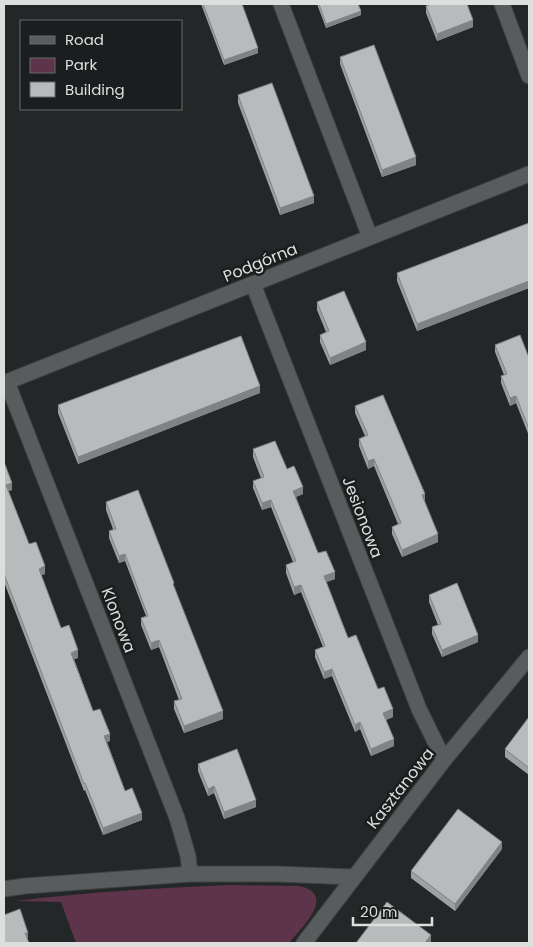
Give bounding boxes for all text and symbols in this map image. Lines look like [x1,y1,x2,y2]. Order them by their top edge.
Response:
legend [20,20,182,110]
text: Road [65,29,104,50]
text: Park [65,54,97,75]
text: Building [65,79,125,100]
street label: Podgórna [220,237,301,288]
street label: Jesionowa [337,473,389,561]
street label: Klonowa [96,584,141,656]
street label: Kasztanowa [361,743,439,834]
scale bar [353,894,432,926]
text: 20 m [360,901,398,922]

